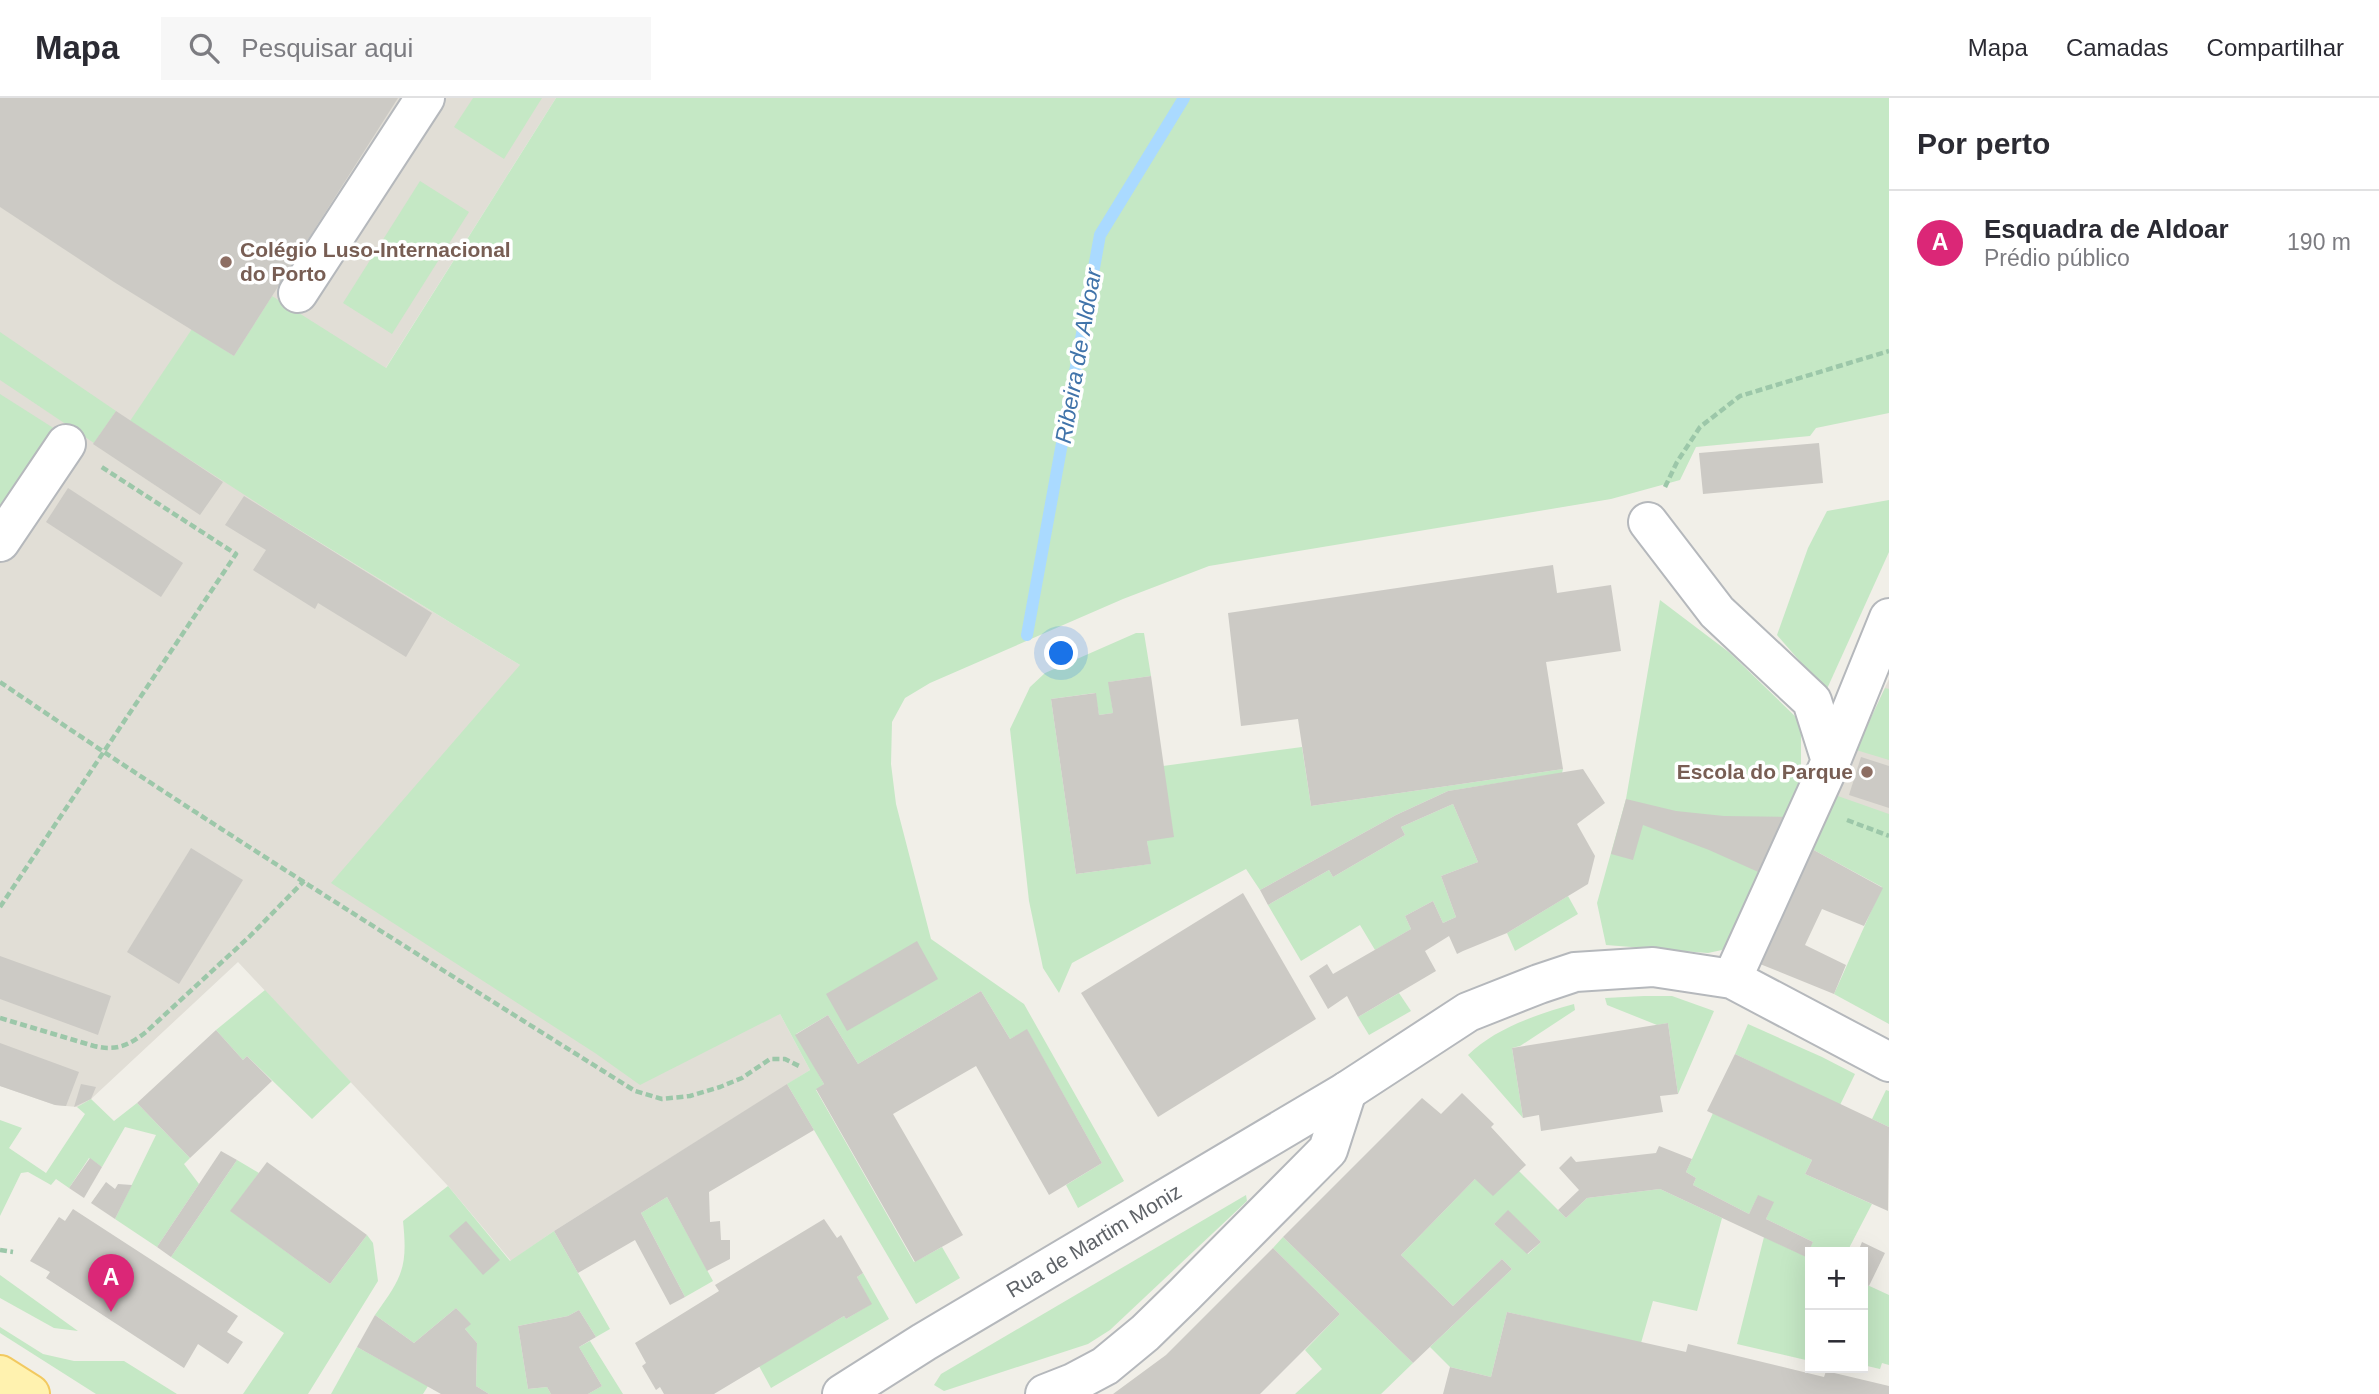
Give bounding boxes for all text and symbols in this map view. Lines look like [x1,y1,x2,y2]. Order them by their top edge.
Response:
search box [161,17,651,80]
text: Mapa [35,29,119,66]
icon: search [185,29,223,67]
text: Pesquisar aqui [241,33,413,63]
text: Mapa [1968,34,2028,61]
text: Camadas [2066,34,2169,61]
text: Compartilhar [2207,34,2344,61]
text: Por perto [1917,127,2050,160]
text: Esquadra de Aldoar [1984,214,2229,244]
text: A [1932,229,1948,255]
text: 190 m [2287,229,2351,255]
place label: Colégio Luso-Internacional do Porto [240,238,511,285]
text: Prédio público [1984,245,2130,271]
marker: Colégio Luso-Internacional do Porto [218,254,234,270]
water label: Ribeira de Aldoar [1050,265,1106,445]
your location [1044,636,1078,670]
place label: Escola do Parque [1677,760,1853,783]
marker: Escola do Parque [1859,764,1875,780]
street label: Rua de Martim Moniz [1002,1179,1185,1302]
map controls [1805,1247,1868,1373]
button: + [1805,1247,1868,1310]
pin: A [88,1254,134,1312]
button: − [1805,1310,1868,1373]

